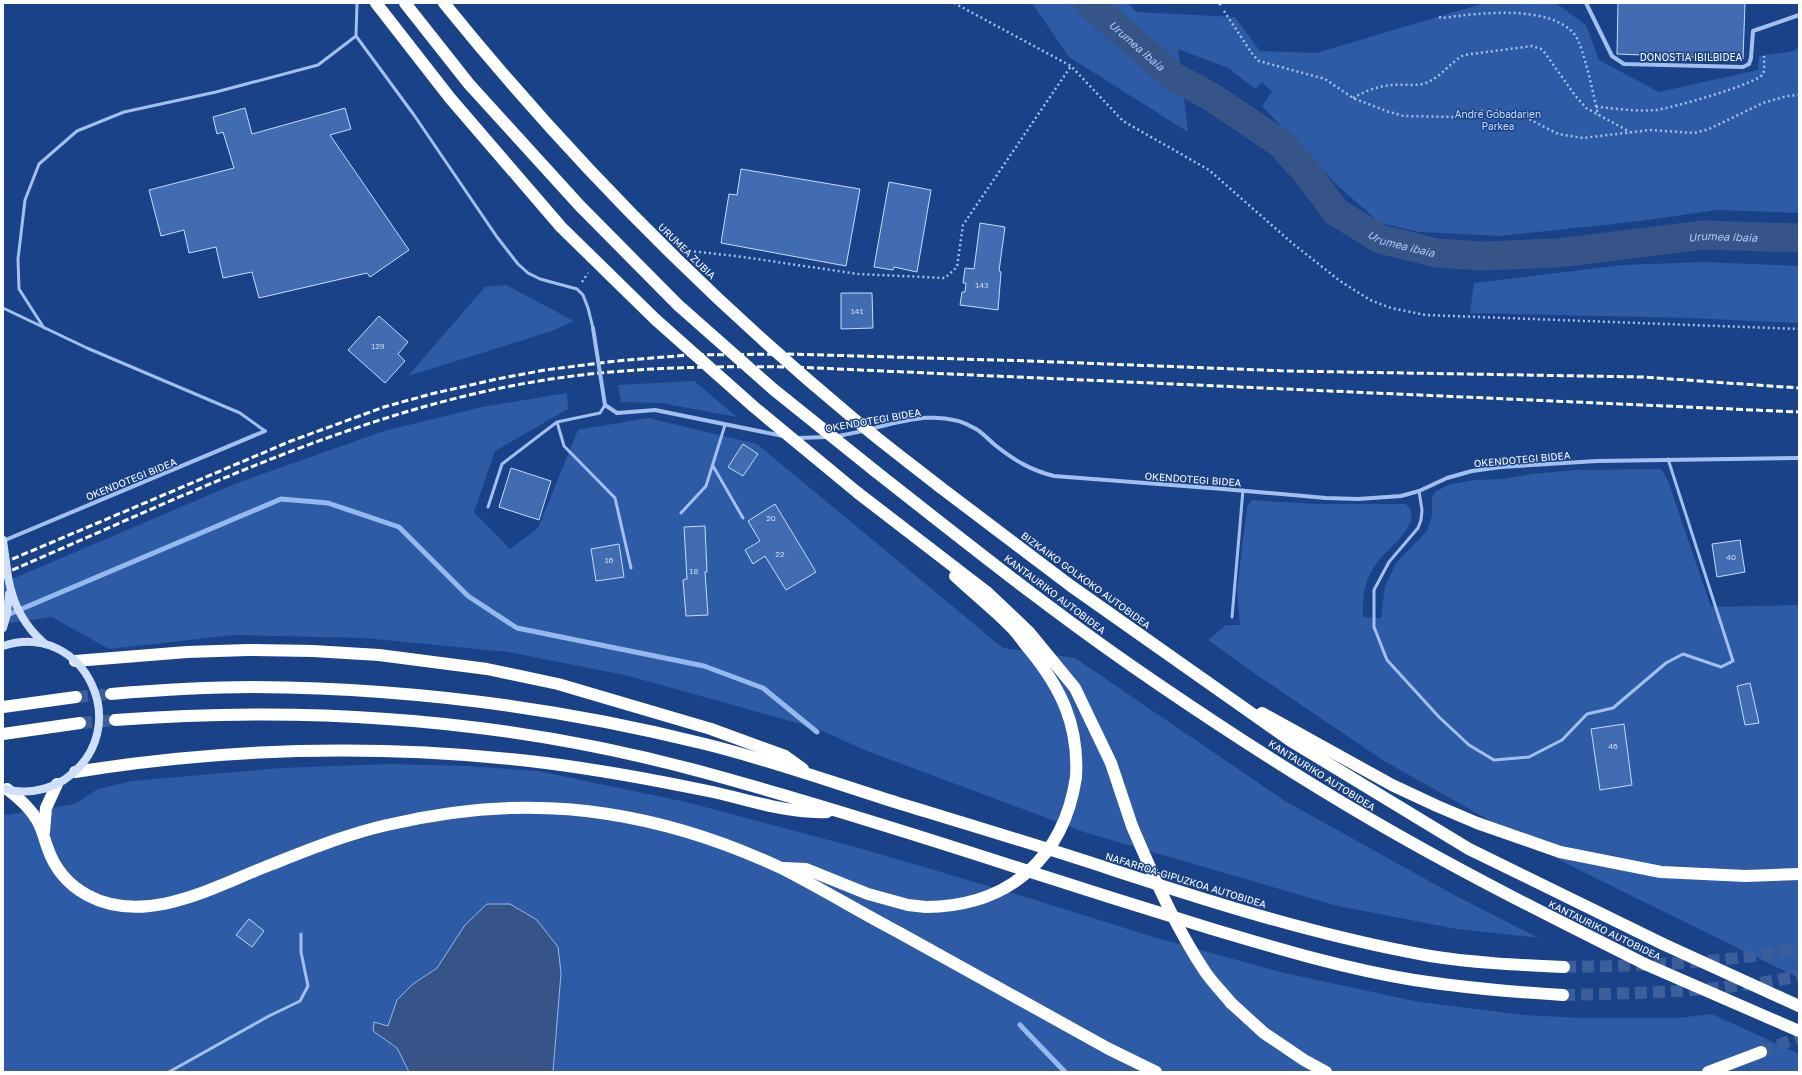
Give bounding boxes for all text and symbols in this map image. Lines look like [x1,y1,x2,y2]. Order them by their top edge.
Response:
water label: Urumea ibaia [1107,17,1168,73]
street label: DONOSTIA IBILBIDEA [1640,51,1743,63]
park label: Andre Gobadarien Parkea [1455,108,1541,132]
street label: URUMEA ZUBIA [656,221,718,282]
water label: Urumea ibaia [1366,227,1437,259]
water label: Urumea ibaia [1687,228,1758,243]
house number: 143 [975,280,989,290]
house number: 141 [851,306,863,316]
house number: 129 [371,341,385,351]
street label: OKENDOTEGI BIDEA [824,406,922,434]
street label: OKENDOTEGI BIDEA [1473,449,1571,469]
street label: OKENDOTEGI BIDEA [84,455,178,503]
street label: OKENDOTEGI BIDEA [1144,470,1242,488]
house number: 20 [766,513,776,523]
street label: BIZKAIKO GOLKOKO AUTOBIDEA [1019,529,1153,631]
house number: 22 [775,549,785,559]
street label: KANTAURIKO AUTOBIDEA [1002,552,1108,636]
house number: 40 [1726,552,1736,562]
house number: 16 [605,555,614,565]
house number: 18 [690,566,698,576]
street label: KANTAURIKO AUTOBIDEA [1266,737,1378,813]
house number: 46 [1608,741,1618,751]
street label: NAFARROA-GIPUZKOA AUTOBIDEA [1104,850,1268,910]
street label: KANTAURIKO AUTOBIDEA [1547,897,1664,963]

